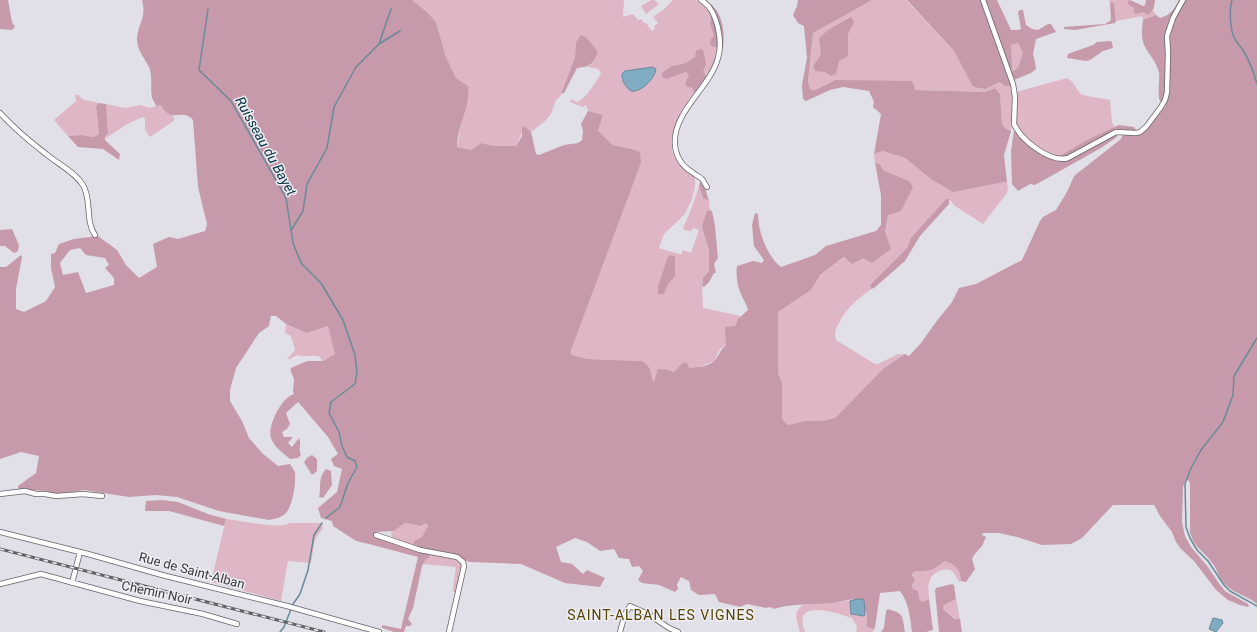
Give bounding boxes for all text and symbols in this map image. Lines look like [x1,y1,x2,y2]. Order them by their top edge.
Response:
water label: Ruisseau du Bayet [232,94,300,199]
street label: Rue de Saint-Alban [137,549,246,592]
street label: Chemin Noir [120,578,194,607]
district label: SAINT-ALBAN LES VIGNES [567,607,755,623]

